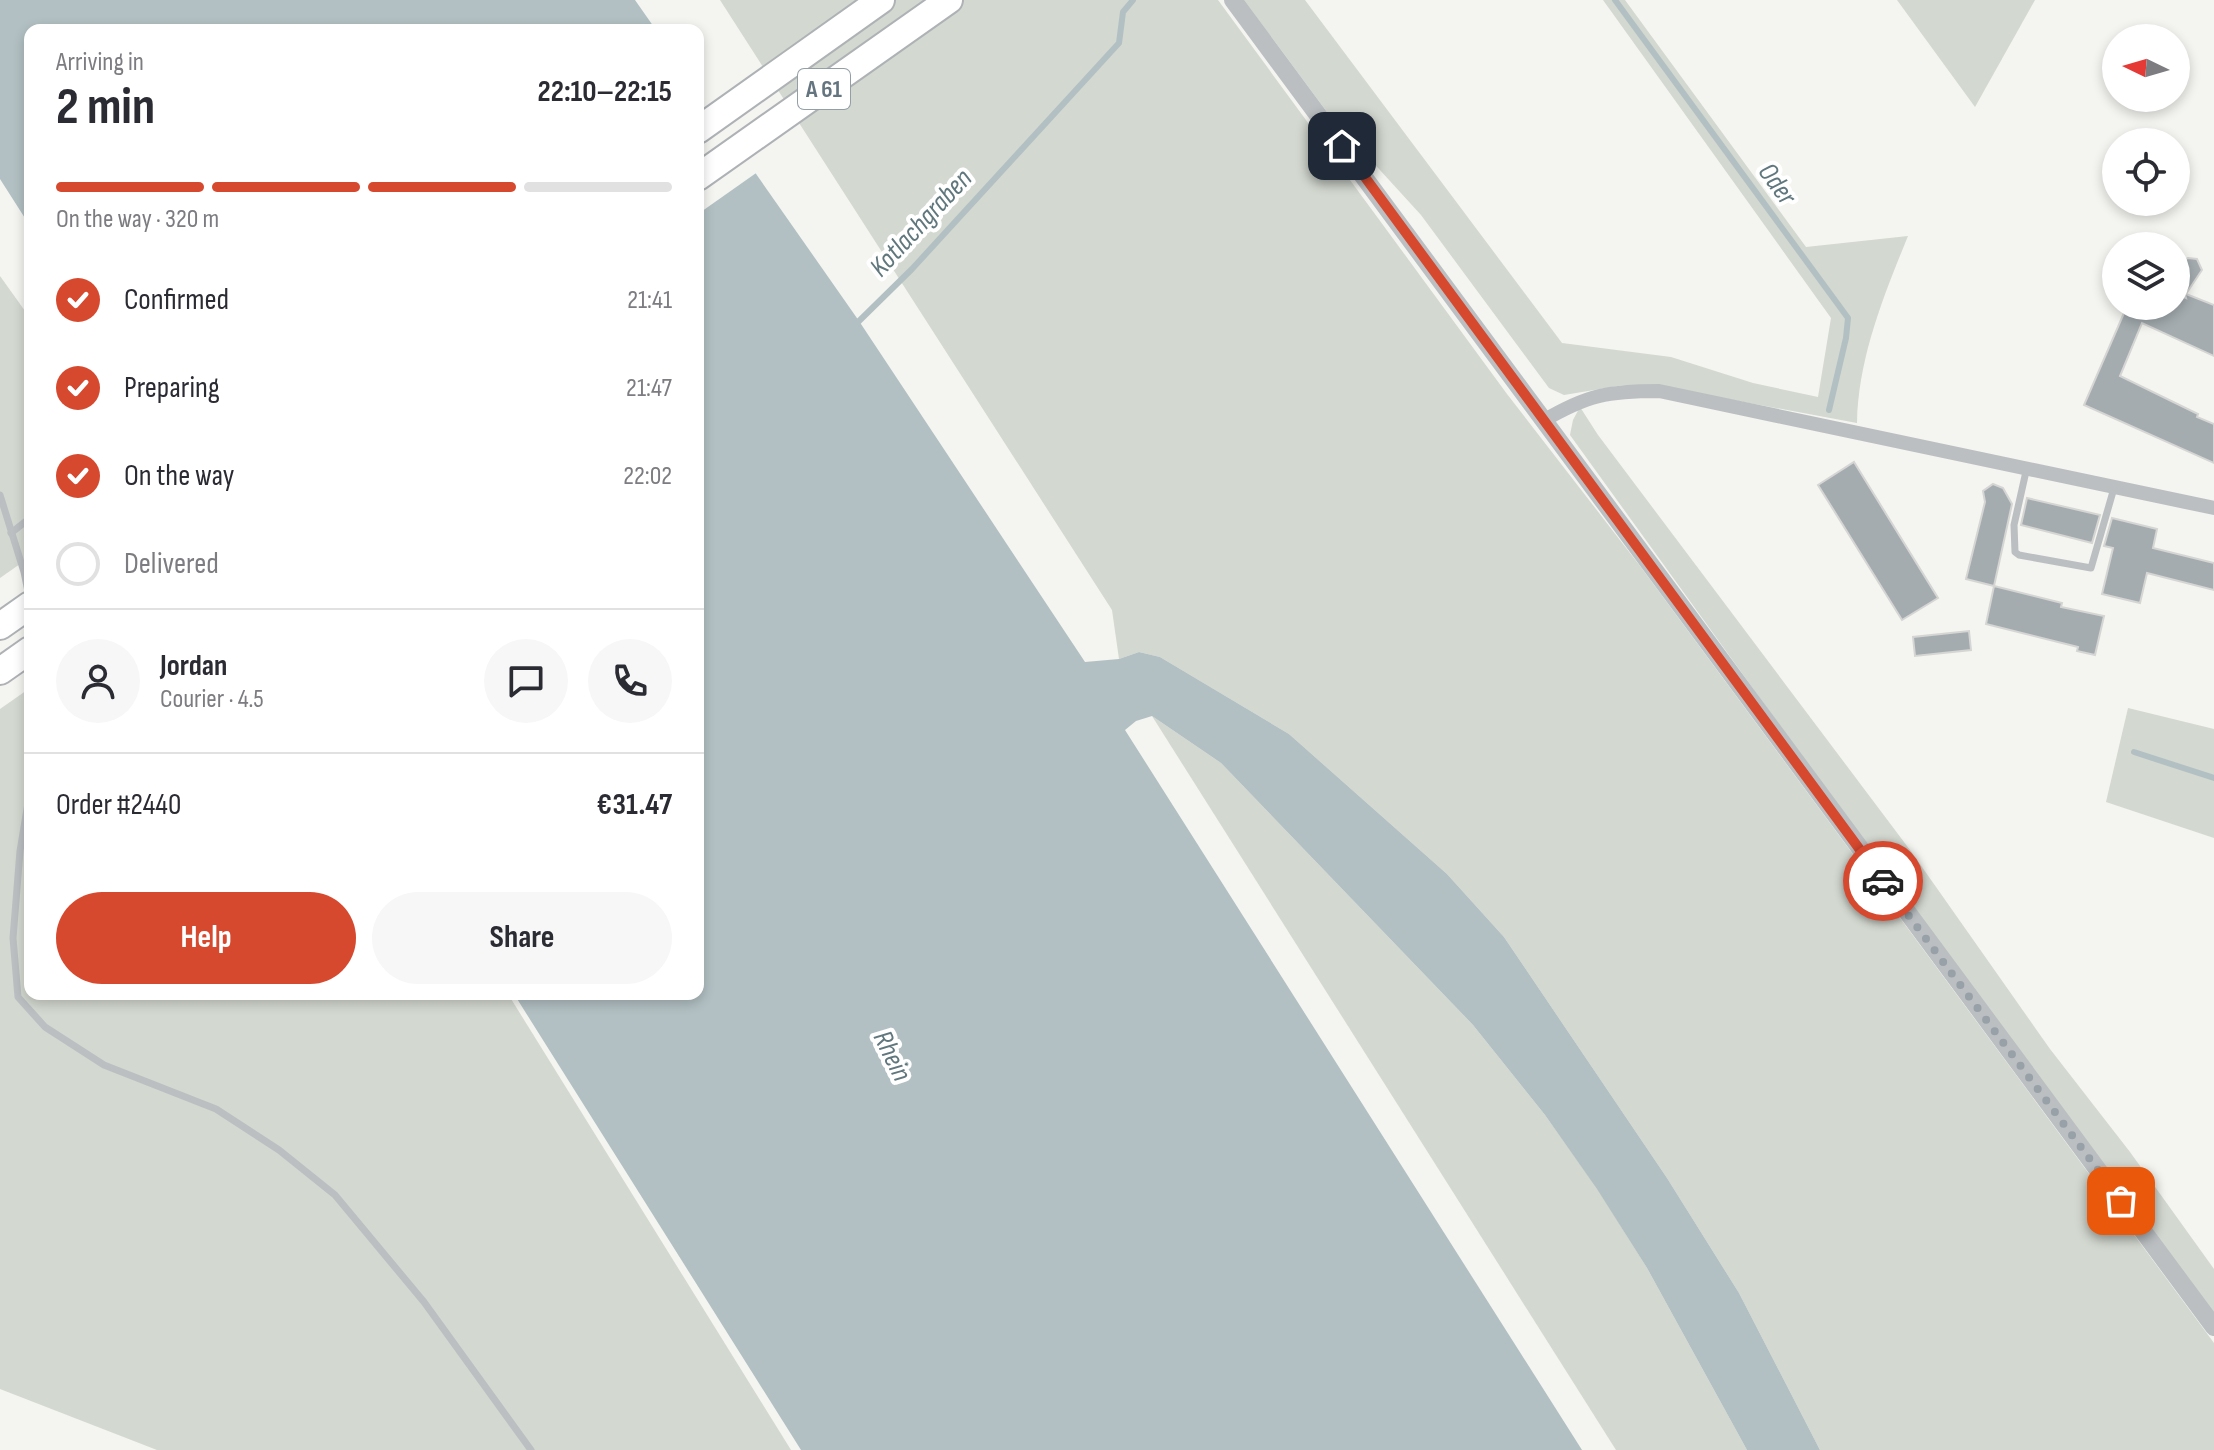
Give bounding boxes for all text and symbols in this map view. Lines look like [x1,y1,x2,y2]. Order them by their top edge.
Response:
north arrow [2102,24,2190,112]
map controls [2102,24,2190,320]
text: Arriving in [56,47,144,78]
road number: A 61 [798,69,850,109]
text: 22:10–22:15 [538,74,672,110]
text: 2 min [56,76,155,139]
pin [1308,112,1376,180]
icon: home [1320,124,1364,168]
button: locate [2102,128,2190,216]
water label: Oder [1751,157,1804,212]
water label: Kotlachgraben [863,162,979,284]
text: On the way · 320 m [56,204,219,235]
button: layers [2102,232,2190,320]
icon: check [56,278,100,322]
text: Confirmed [124,282,229,318]
text: 21:41 [627,285,672,316]
icon: check [56,366,100,410]
text: Preparing [124,370,220,406]
text: 21:47 [626,373,672,404]
icon: check [56,454,100,498]
text: On the way [124,458,234,494]
text: 22:02 [623,461,672,492]
text: Delivered [124,546,219,582]
button: person [56,639,140,723]
button: chat [484,639,568,723]
button: phone [588,639,672,723]
text: Jordan [160,648,227,684]
text: Courier · 4.5 [160,684,264,715]
text: Order #2440 [56,787,181,823]
text: €31.47 [597,787,672,823]
courier [1843,841,1923,921]
icon: car [1861,859,1905,903]
button: Help [56,892,356,984]
button: Share [372,892,672,984]
water label: Rhein [866,1025,918,1087]
pin [2087,1167,2155,1235]
icon: bag [2099,1179,2143,1223]

